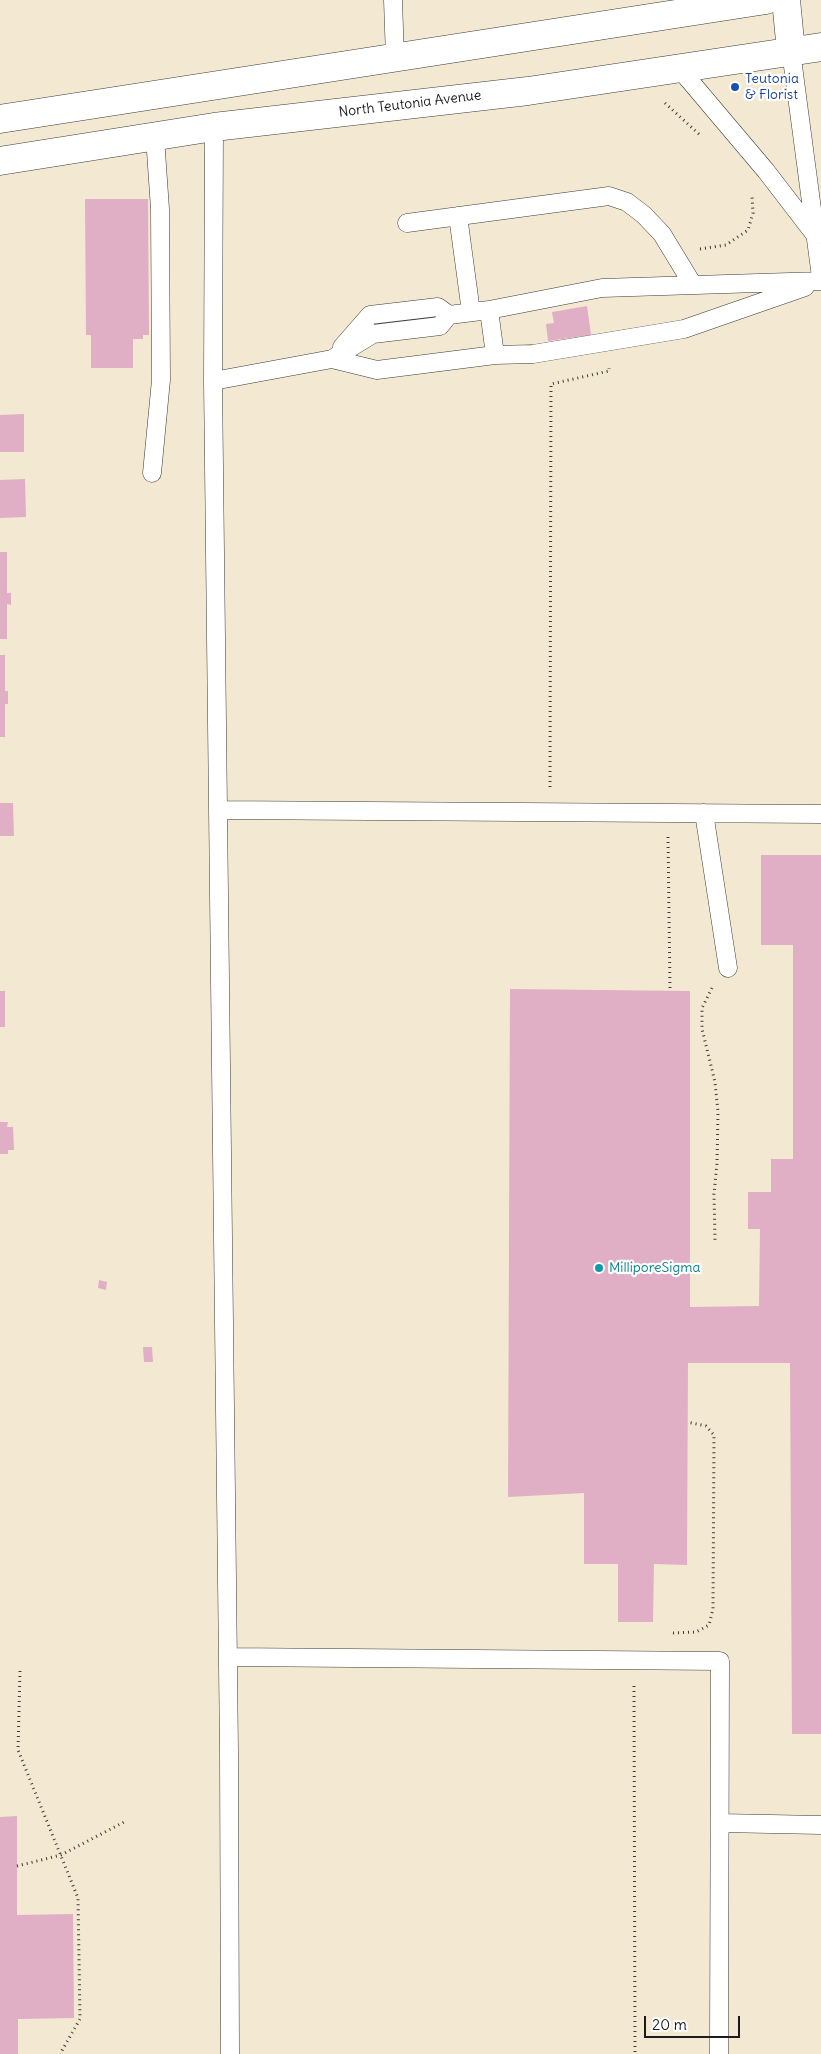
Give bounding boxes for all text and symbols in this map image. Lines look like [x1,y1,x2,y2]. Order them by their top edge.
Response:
place label: Teutonia & Florist [745,71,799,104]
marker: Teutonia & Florist [729,81,741,93]
street label: North Teutonia Avenue [338,87,482,121]
place label: MilliporeSigma [609,1260,701,1276]
marker: MilliporeSigma [593,1262,605,1274]
scale bar [646,2006,742,2038]
text: 20 m [652,2015,687,2034]

